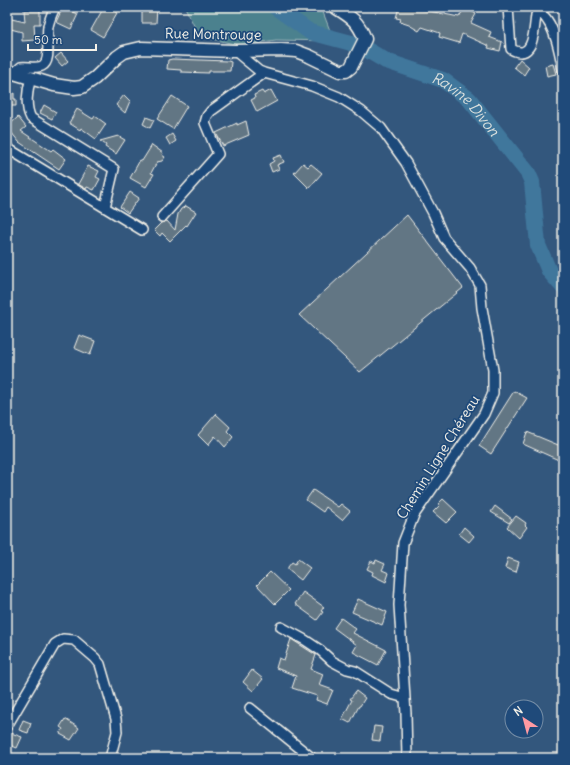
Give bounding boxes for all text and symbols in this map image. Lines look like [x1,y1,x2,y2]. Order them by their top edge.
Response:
street label: Rue Montrouge [165,24,261,44]
scale bar [28,26,96,52]
text: 50 m [34,32,63,47]
water label: Ravine Divon [430,68,504,140]
street label: Chemin Ligne Chéreau [392,392,484,522]
north arrow [504,699,544,739]
text: N [511,703,525,719]

